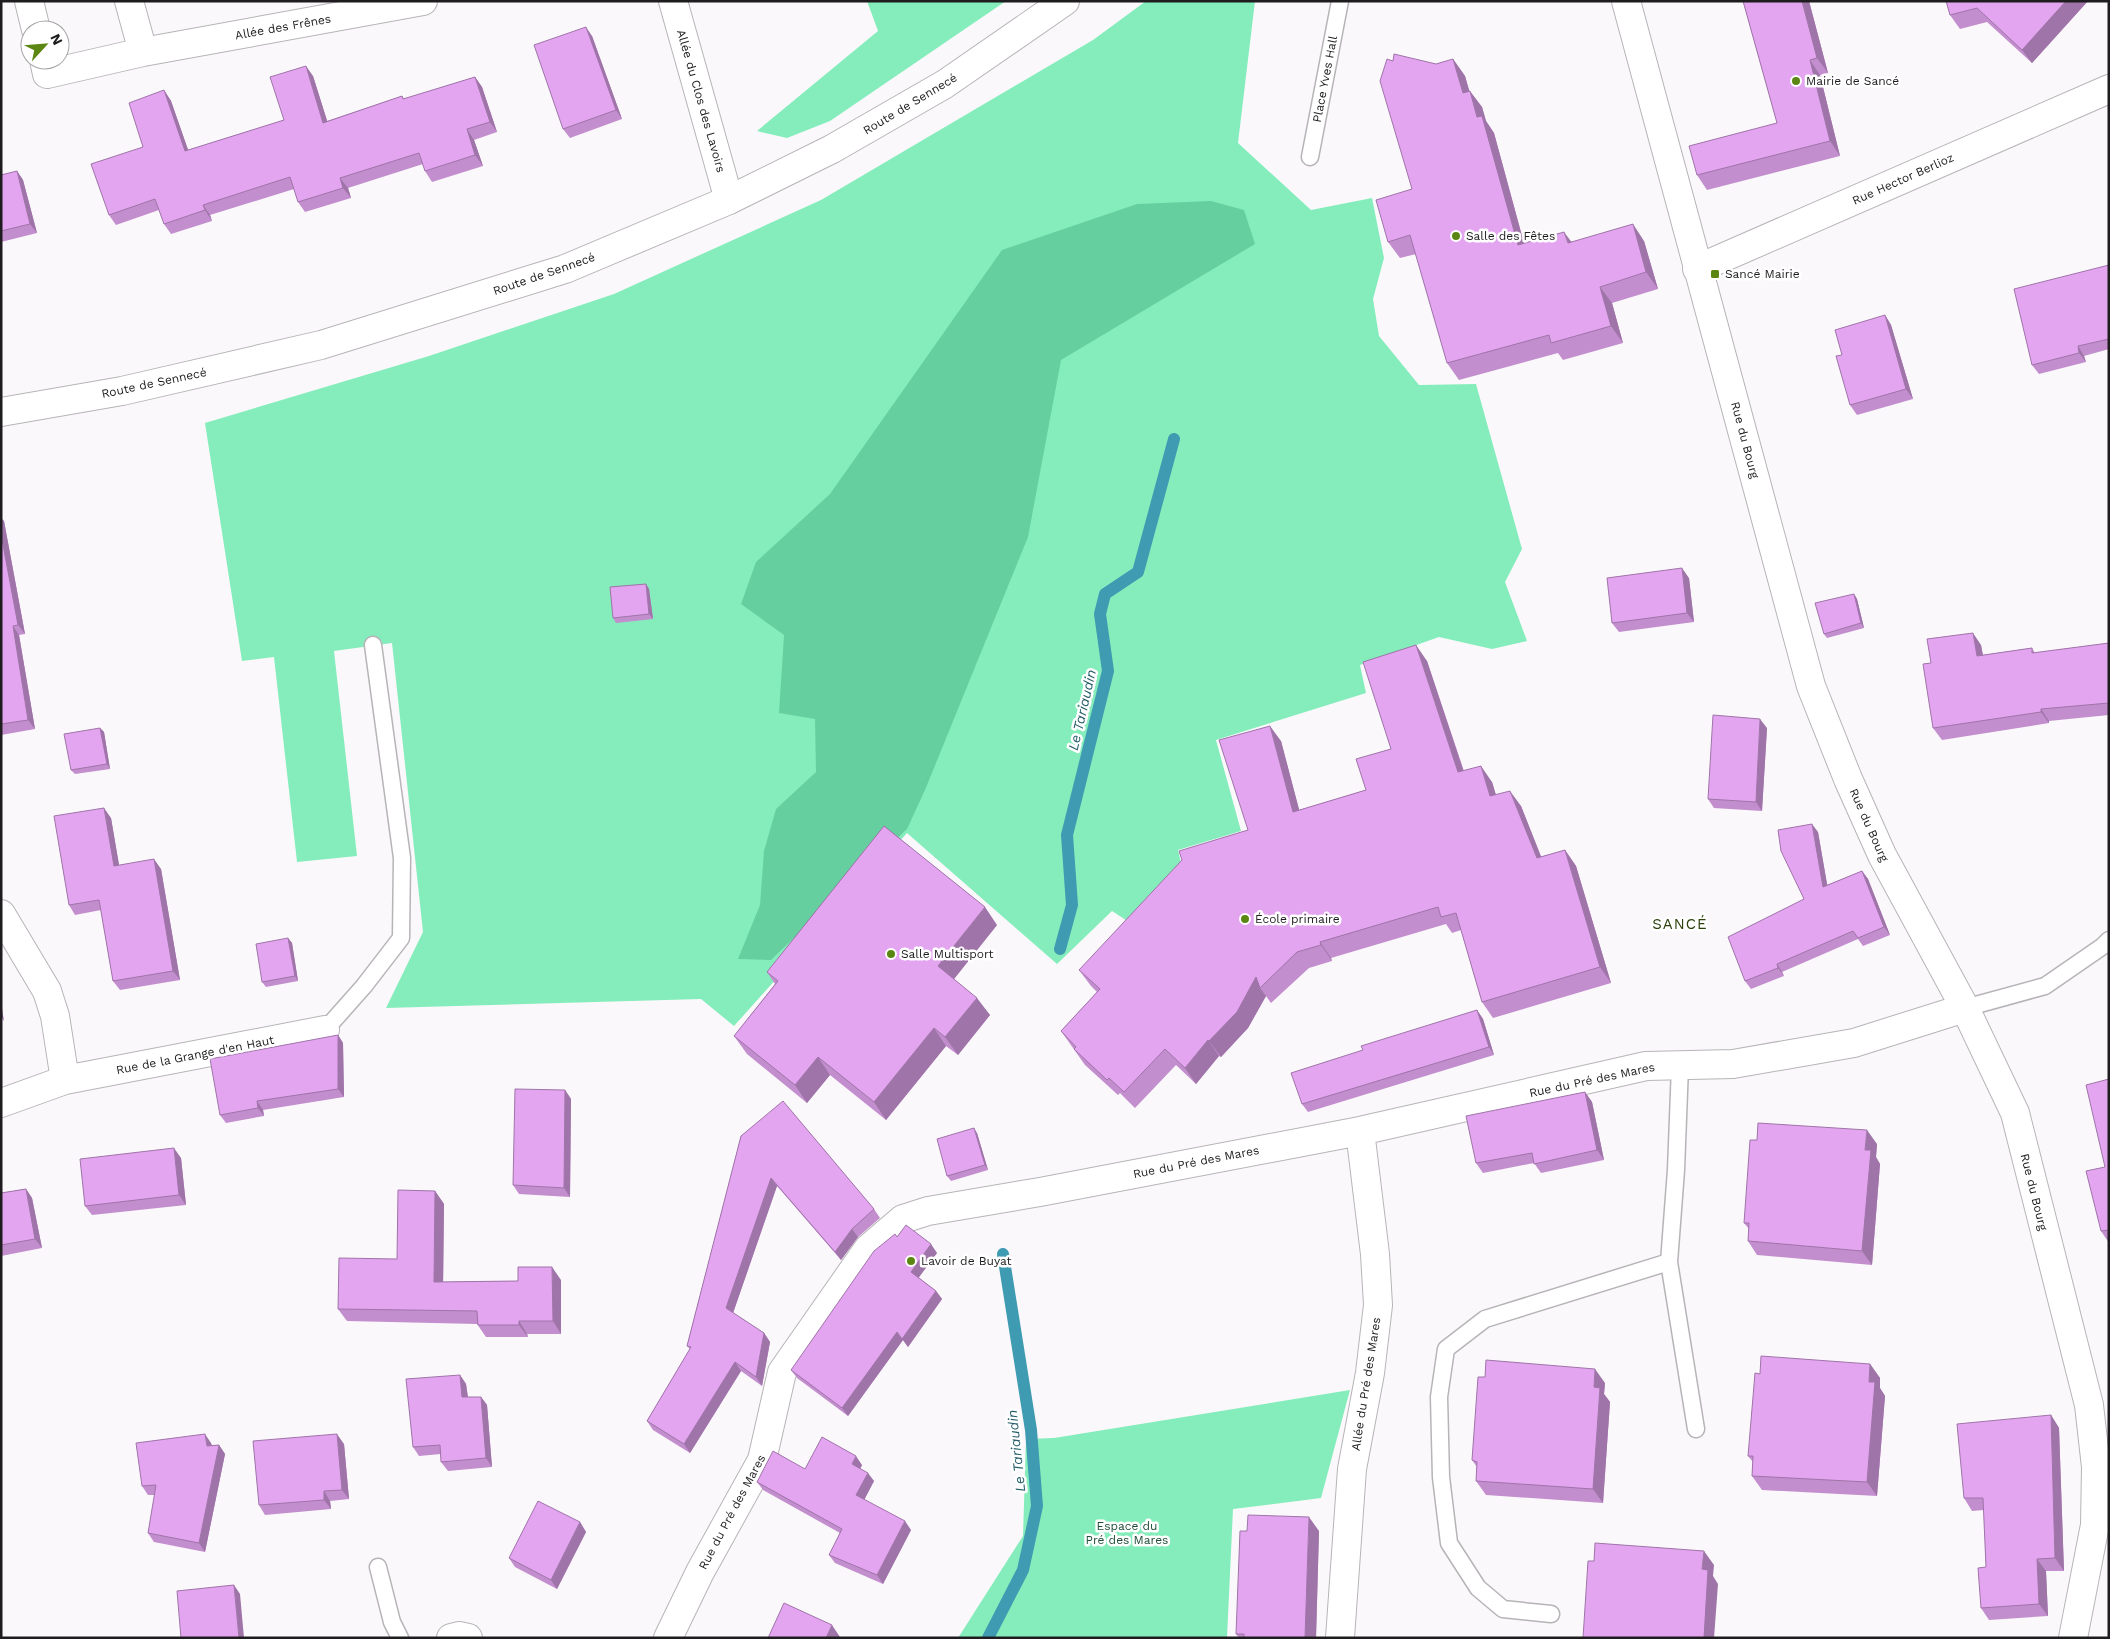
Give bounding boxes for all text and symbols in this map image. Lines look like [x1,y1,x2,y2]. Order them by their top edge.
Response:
street label: Allée des Frênes [234,12,332,42]
north arrow [20,20,70,70]
street label: Allée du Clos des Lavoirs [674,28,728,174]
text: N [47,31,66,47]
street label: Place Yves Hall [1310,34,1340,123]
street label: Route de Sennecé [861,70,960,138]
place label: Mairie de Sancé [1806,74,1899,88]
marker: Mairie de Sancé [1790,75,1802,87]
street label: Rue Hector Berlioz [1850,150,1956,208]
place label: Salle des Fêtes [1466,229,1555,243]
marker: Salle des Fêtes [1450,230,1462,242]
street label: Route de Sennecé [491,250,597,298]
place label: Sancé Mairie [1725,267,1800,281]
marker: Sancé Mairie [1709,268,1721,280]
street label: Route de Sennecé [100,365,208,401]
street label: Rue du Bourg [1728,400,1762,480]
water label: Le Tariaudin [1065,668,1099,752]
street label: Rue du Bourg [1847,786,1892,864]
place label: École primaire [1255,912,1340,926]
marker: École primaire [1239,913,1251,925]
district label: SANCÉ [1652,915,1708,933]
place label: Salle Multisport [901,947,994,961]
marker: Salle Multisport [885,948,897,960]
street label: Rue de la Grange d'en Haut [115,1033,275,1077]
street label: Rue du Pré des Mares [1528,1060,1656,1100]
street label: Rue du Pré des Mares [1132,1143,1260,1181]
street label: Rue du Bourg [2018,1152,2050,1232]
place label: Lavoir de Buyat [921,1254,1012,1268]
marker: Lavoir de Buyat [905,1255,917,1267]
street label: Allée du Pré des Mares [1349,1316,1383,1452]
water label: Le Tariaudin [1004,1409,1028,1493]
street label: Rue du Pré des Mares [696,1452,768,1572]
park label: Espace du Pré des Mares [1086,1519,1168,1547]

